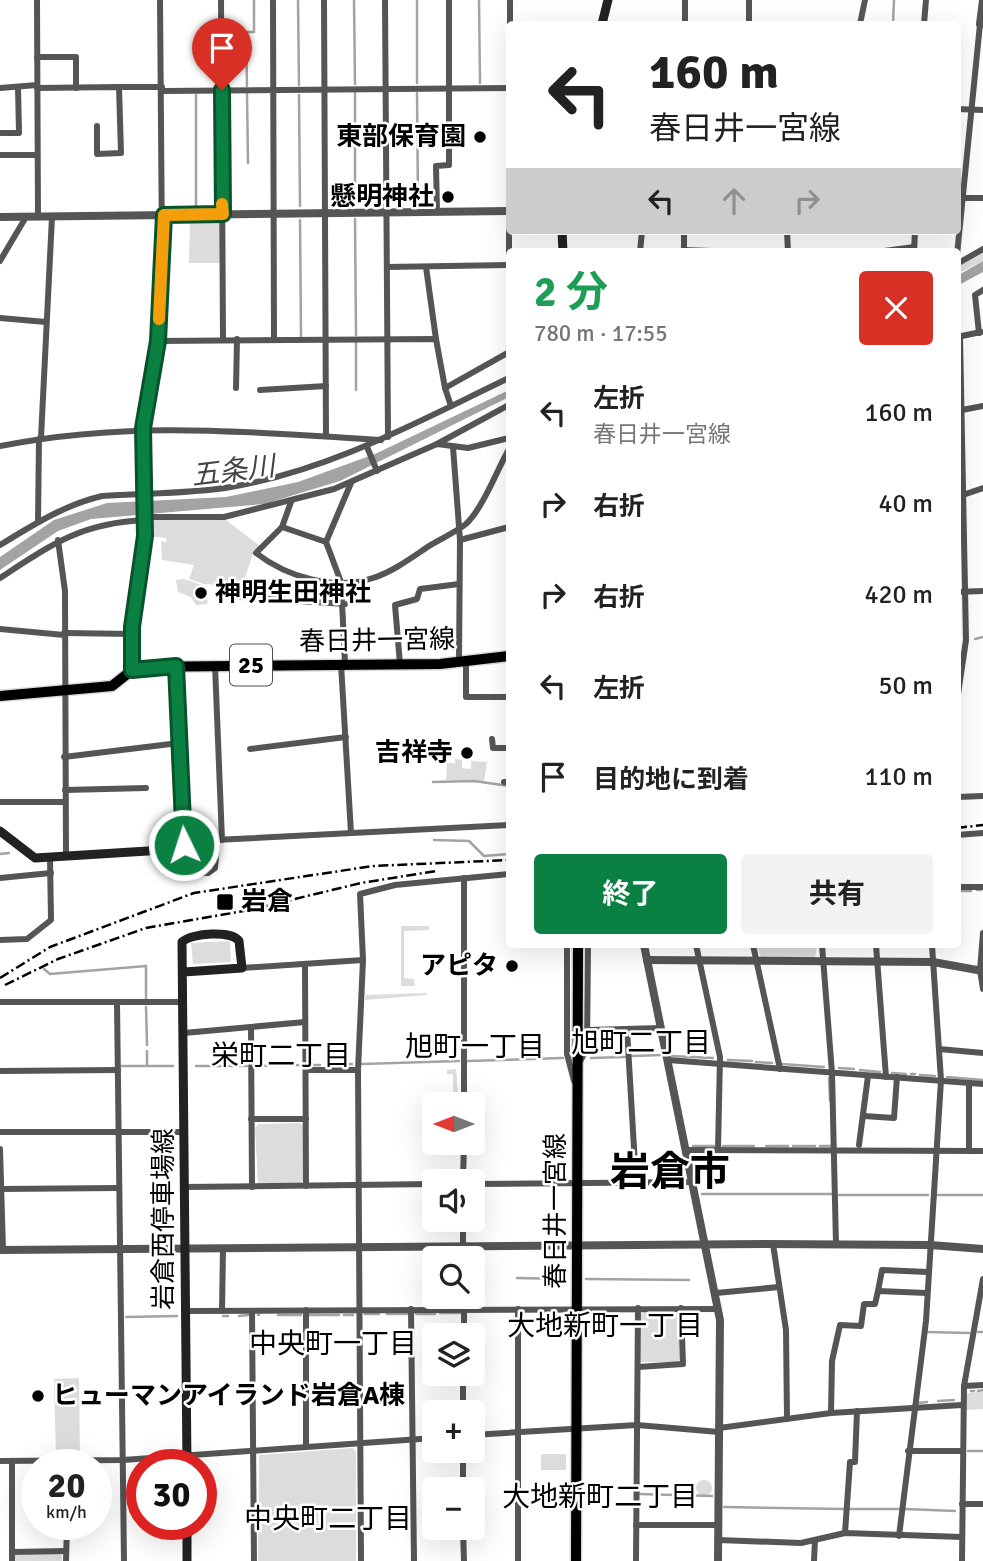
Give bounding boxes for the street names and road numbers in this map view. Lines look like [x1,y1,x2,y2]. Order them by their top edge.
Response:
street label: 春日井一宮線 [299,624,455,658]
road number: 25 [230,644,272,686]
street label: 岩倉西停車場線 [148,1128,180,1310]
street label: 春日井一宮線 [540,1133,572,1289]

